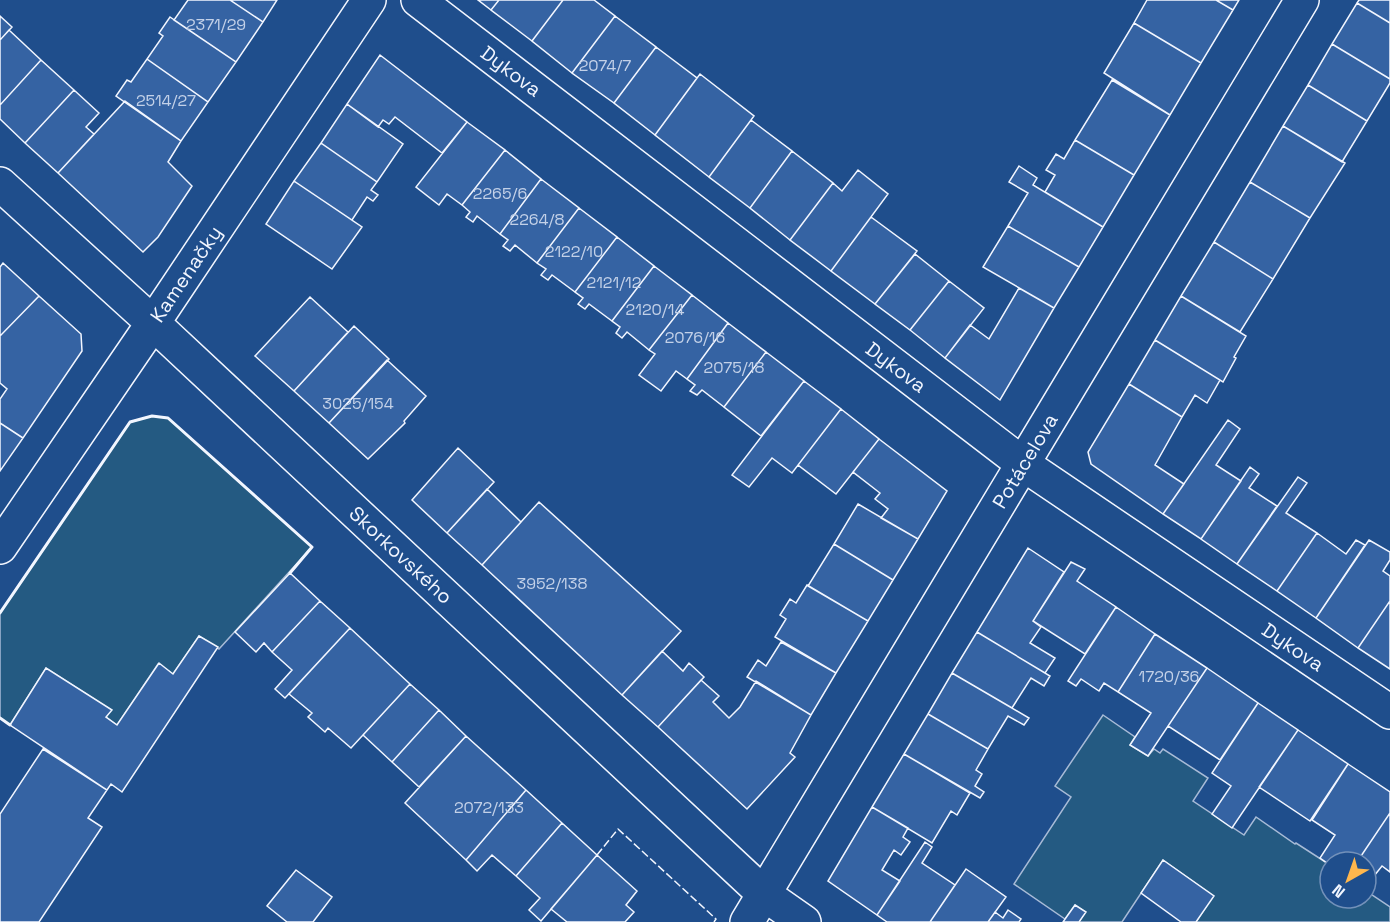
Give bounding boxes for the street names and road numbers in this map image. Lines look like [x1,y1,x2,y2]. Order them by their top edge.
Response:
street label: Dykova [475,40,547,102]
street label: Kamenačky [144,221,228,327]
street label: Dykova [860,336,932,398]
street label: Potácelova [986,409,1064,513]
street label: Skorkovského [344,500,458,610]
street label: Dykova [1257,617,1329,677]

